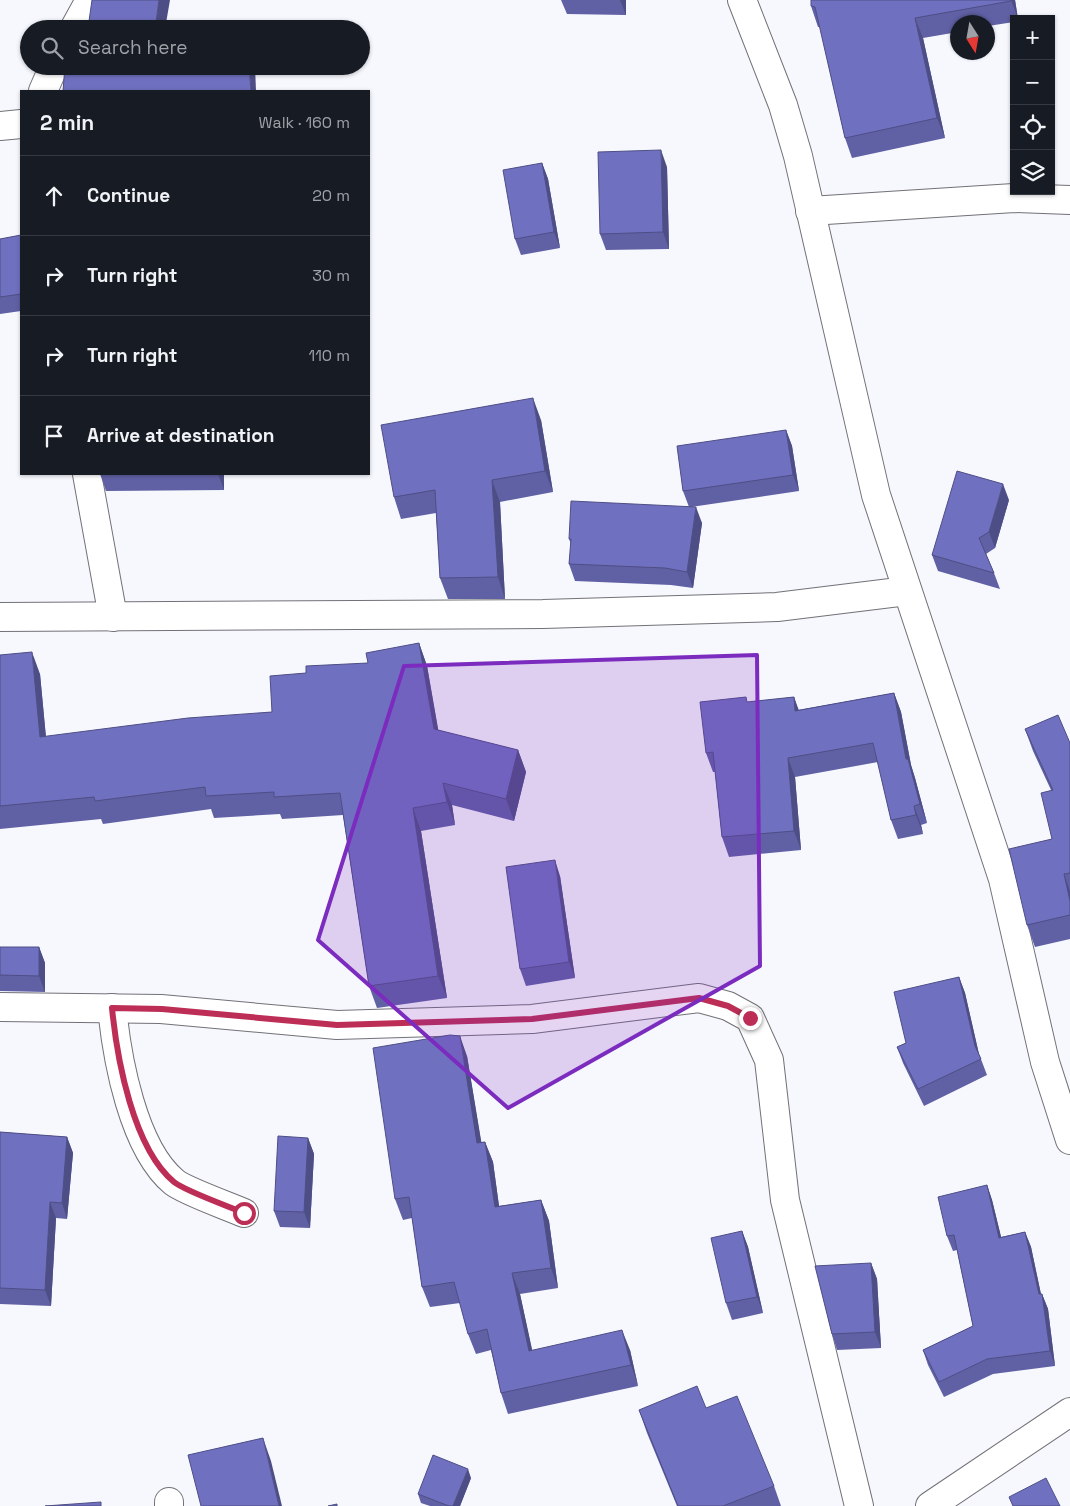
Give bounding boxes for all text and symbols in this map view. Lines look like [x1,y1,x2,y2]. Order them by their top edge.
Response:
north arrow [950,15,995,60]
map controls [1010,15,1055,195]
button: + [1010,15,1055,60]
search box [20,20,370,75]
icon: search [38,34,66,62]
text: Search here [78,35,188,60]
button: − [1010,60,1055,105]
button: locate [1010,105,1055,150]
text: 2 min [40,109,94,136]
text: Walk · 160 m [259,112,350,133]
button: layers [1010,150,1055,195]
icon: ahead [40,182,68,210]
text: Continue [87,183,170,208]
text: 20 m [312,185,350,206]
icon: right [40,262,68,290]
text: Turn right [87,263,177,288]
text: 30 m [312,265,350,286]
icon: right [40,342,68,370]
text: Turn right [87,343,177,368]
text: 110 m [308,345,350,366]
icon: arrive [40,422,68,450]
text: Arrive at destination [87,423,275,448]
route end [739,1007,762,1030]
route start [233,1202,256,1225]

